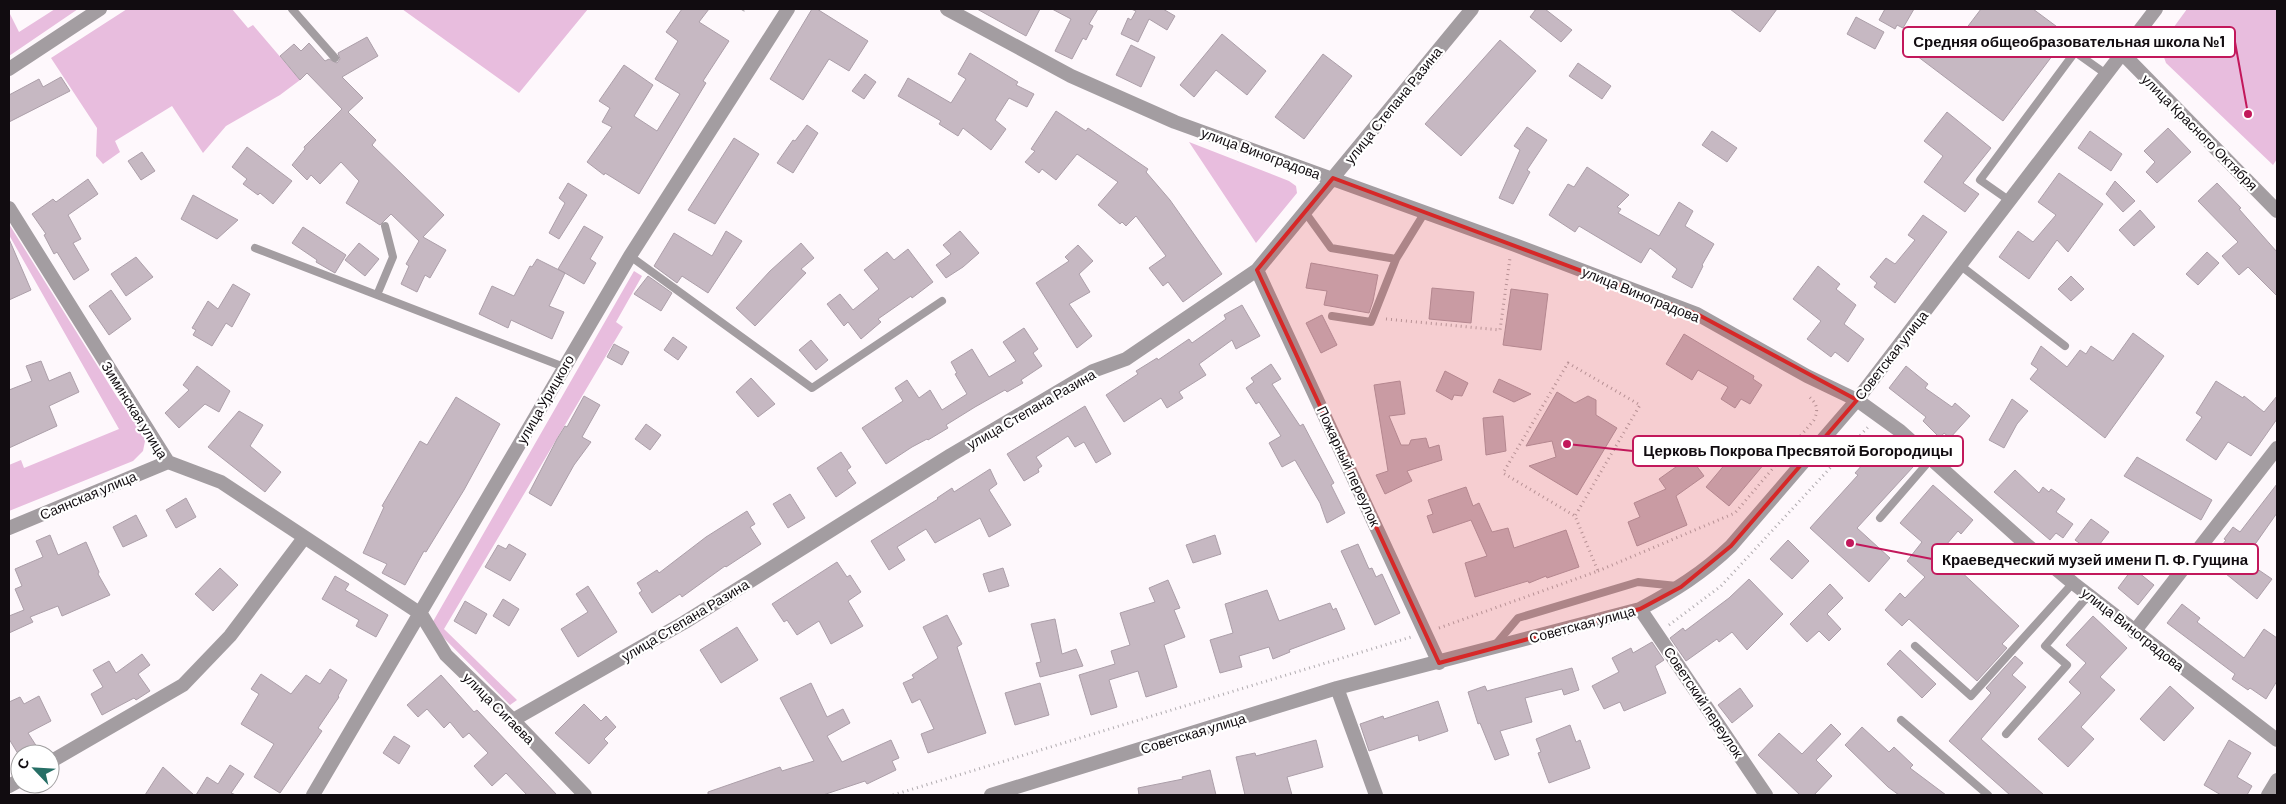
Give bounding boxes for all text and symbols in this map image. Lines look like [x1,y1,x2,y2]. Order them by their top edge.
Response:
callout: Средняя общеобразовательная школа №1 [1903,27,2235,57]
text: Средняя общеобразовательная школа №1 [1913,32,2225,50]
street label: улица Степана Разина [1341,43,1445,167]
street label: улица Красного Октября [2138,70,2262,194]
street label: улица Виноградова [1199,124,1323,183]
street label: улица Виноградова [1580,263,1703,325]
street label: Советская улица [1851,307,1931,403]
street label: улица Урицкого [513,351,577,446]
street label: Зиминская улица [98,358,172,462]
street label: улица Степана Разина [964,365,1098,453]
street label: Пожарный переулок [1314,403,1385,530]
callout: Церковь Покрова Пресвятой Богородицы [1633,436,1963,466]
text: Церковь Покрова Пресвятой Богородицы [1643,441,1953,459]
street label: Саянская улица [37,467,139,523]
callout: Краеведческий музей имени П. Ф. Гущина [1932,544,2258,574]
text: Краеведческий музей имени П. Ф. Гущина [1942,550,2249,568]
street label: улица Степана Разина [618,575,752,665]
street label: улица Виноградова [2078,584,2188,675]
street label: Советская улица [1527,602,1637,646]
street label: Советский переулок [1661,643,1748,761]
street label: улица Сигаева [460,669,539,748]
street label: Советская улица [1138,709,1248,757]
north arrow [10,744,60,794]
text: С [13,755,33,771]

